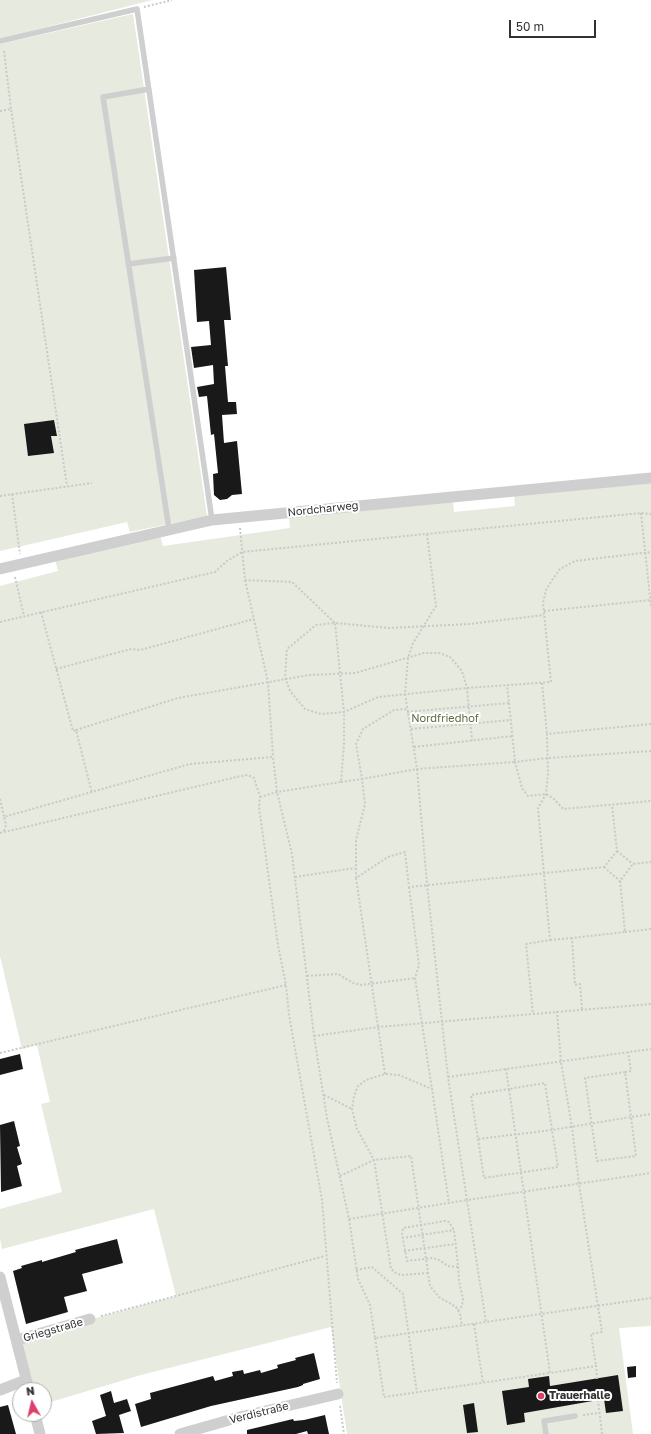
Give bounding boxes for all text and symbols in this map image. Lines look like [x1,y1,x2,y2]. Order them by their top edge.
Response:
scale bar [511,12,598,38]
text: 50 m [516,19,544,34]
street label: Nordcharweg [287,499,359,519]
park label: Nordfriedhof [411,712,479,726]
street label: Griegstraße [22,1315,84,1345]
north arrow [12,1382,52,1422]
text: N [25,1384,35,1398]
place label: Trauerhalle [549,1389,610,1403]
marker: Trauerhalle [536,1391,546,1401]
street label: Verdistraße [228,1399,290,1427]

